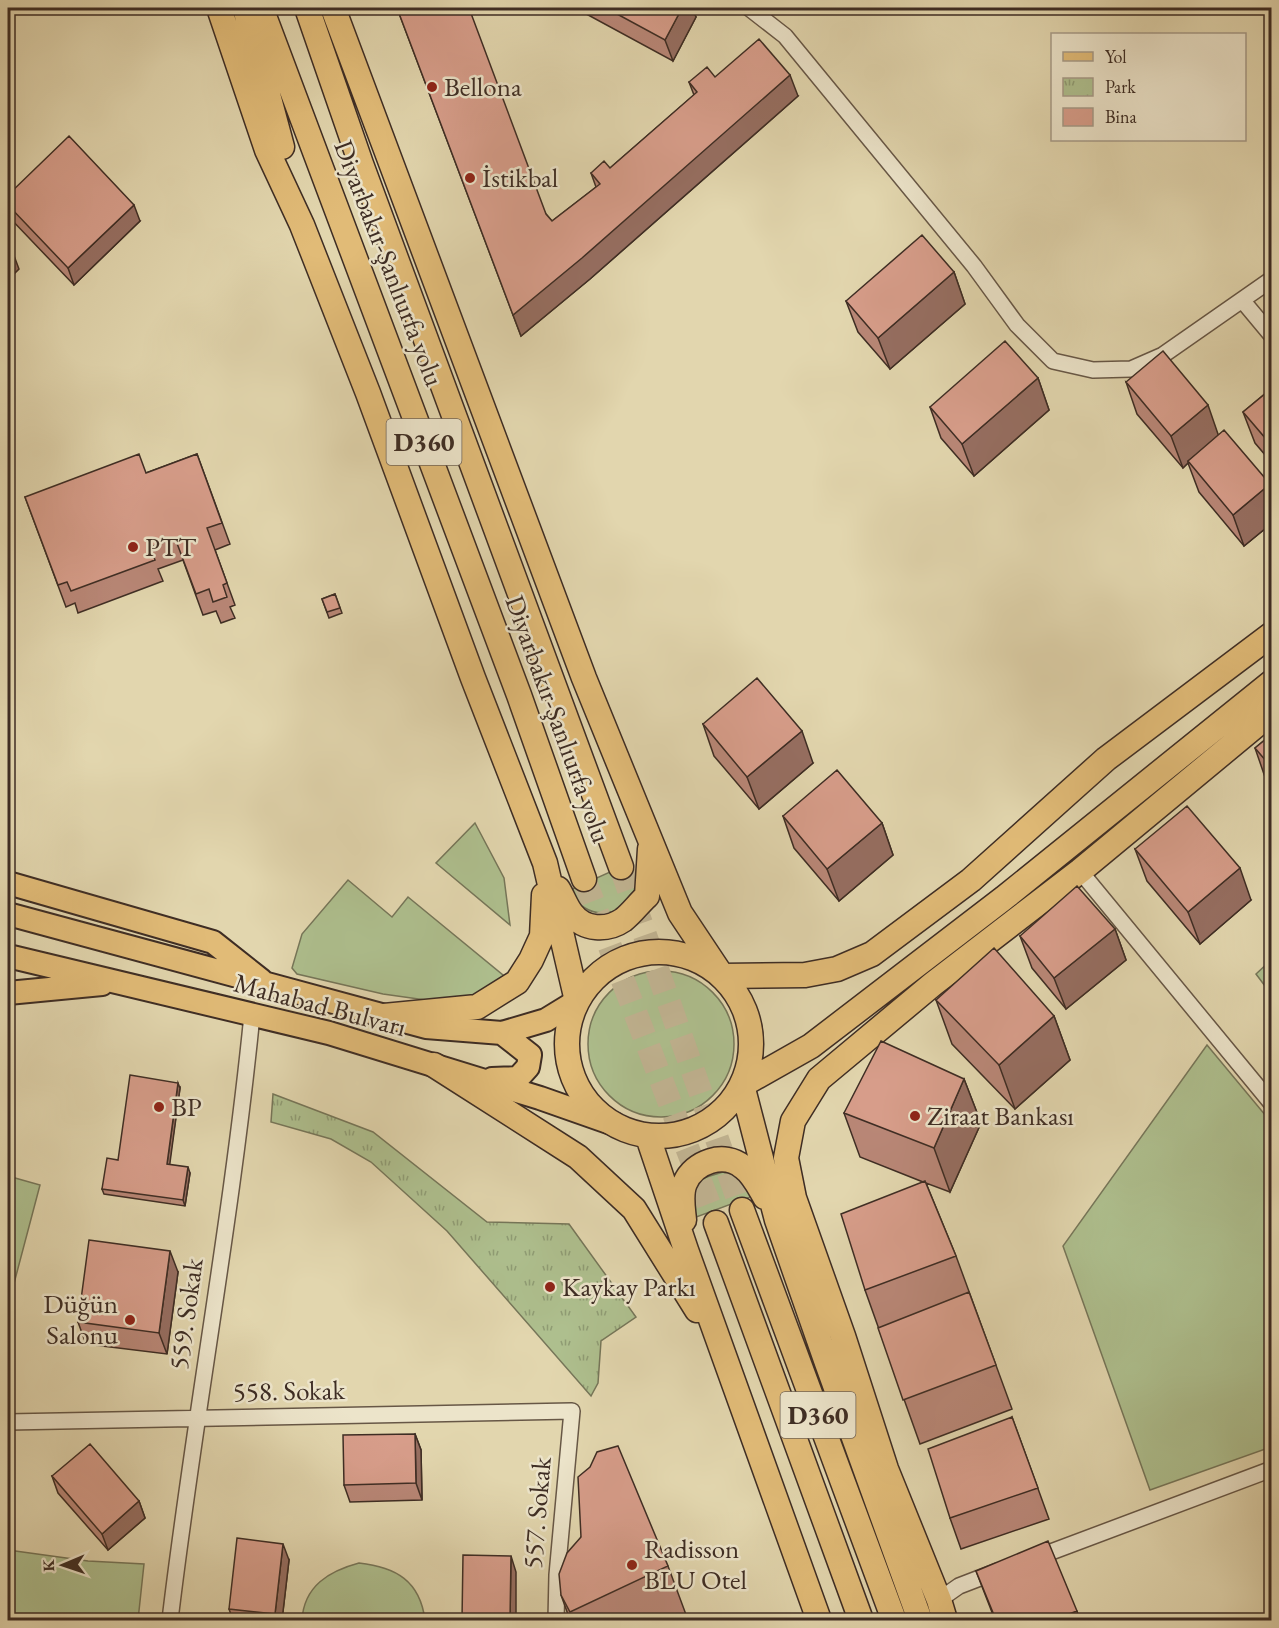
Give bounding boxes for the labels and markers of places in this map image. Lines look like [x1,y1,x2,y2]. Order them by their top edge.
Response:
place label: Bellona [444,69,522,104]
marker: Bellona [425,80,439,94]
place label: İstikbal [482,160,558,195]
marker: İstikbal [463,171,477,185]
place label: PTT [145,529,197,564]
marker: PTT [126,540,140,554]
place label: BP [171,1089,202,1124]
place label: Ziraat Bankası [927,1098,1074,1133]
marker: BP [152,1100,166,1114]
marker: Ziraat Bankası [908,1109,922,1123]
place label: Kaykay Parkı [562,1269,696,1304]
marker: Kaykay Parkı [543,1280,557,1294]
place label: Düğün Salonu [43,1286,118,1352]
marker: Düğün Salonu [123,1313,137,1327]
place label: Radisson BLU Otel [644,1531,747,1597]
marker: Radisson BLU Otel [625,1558,639,1572]

